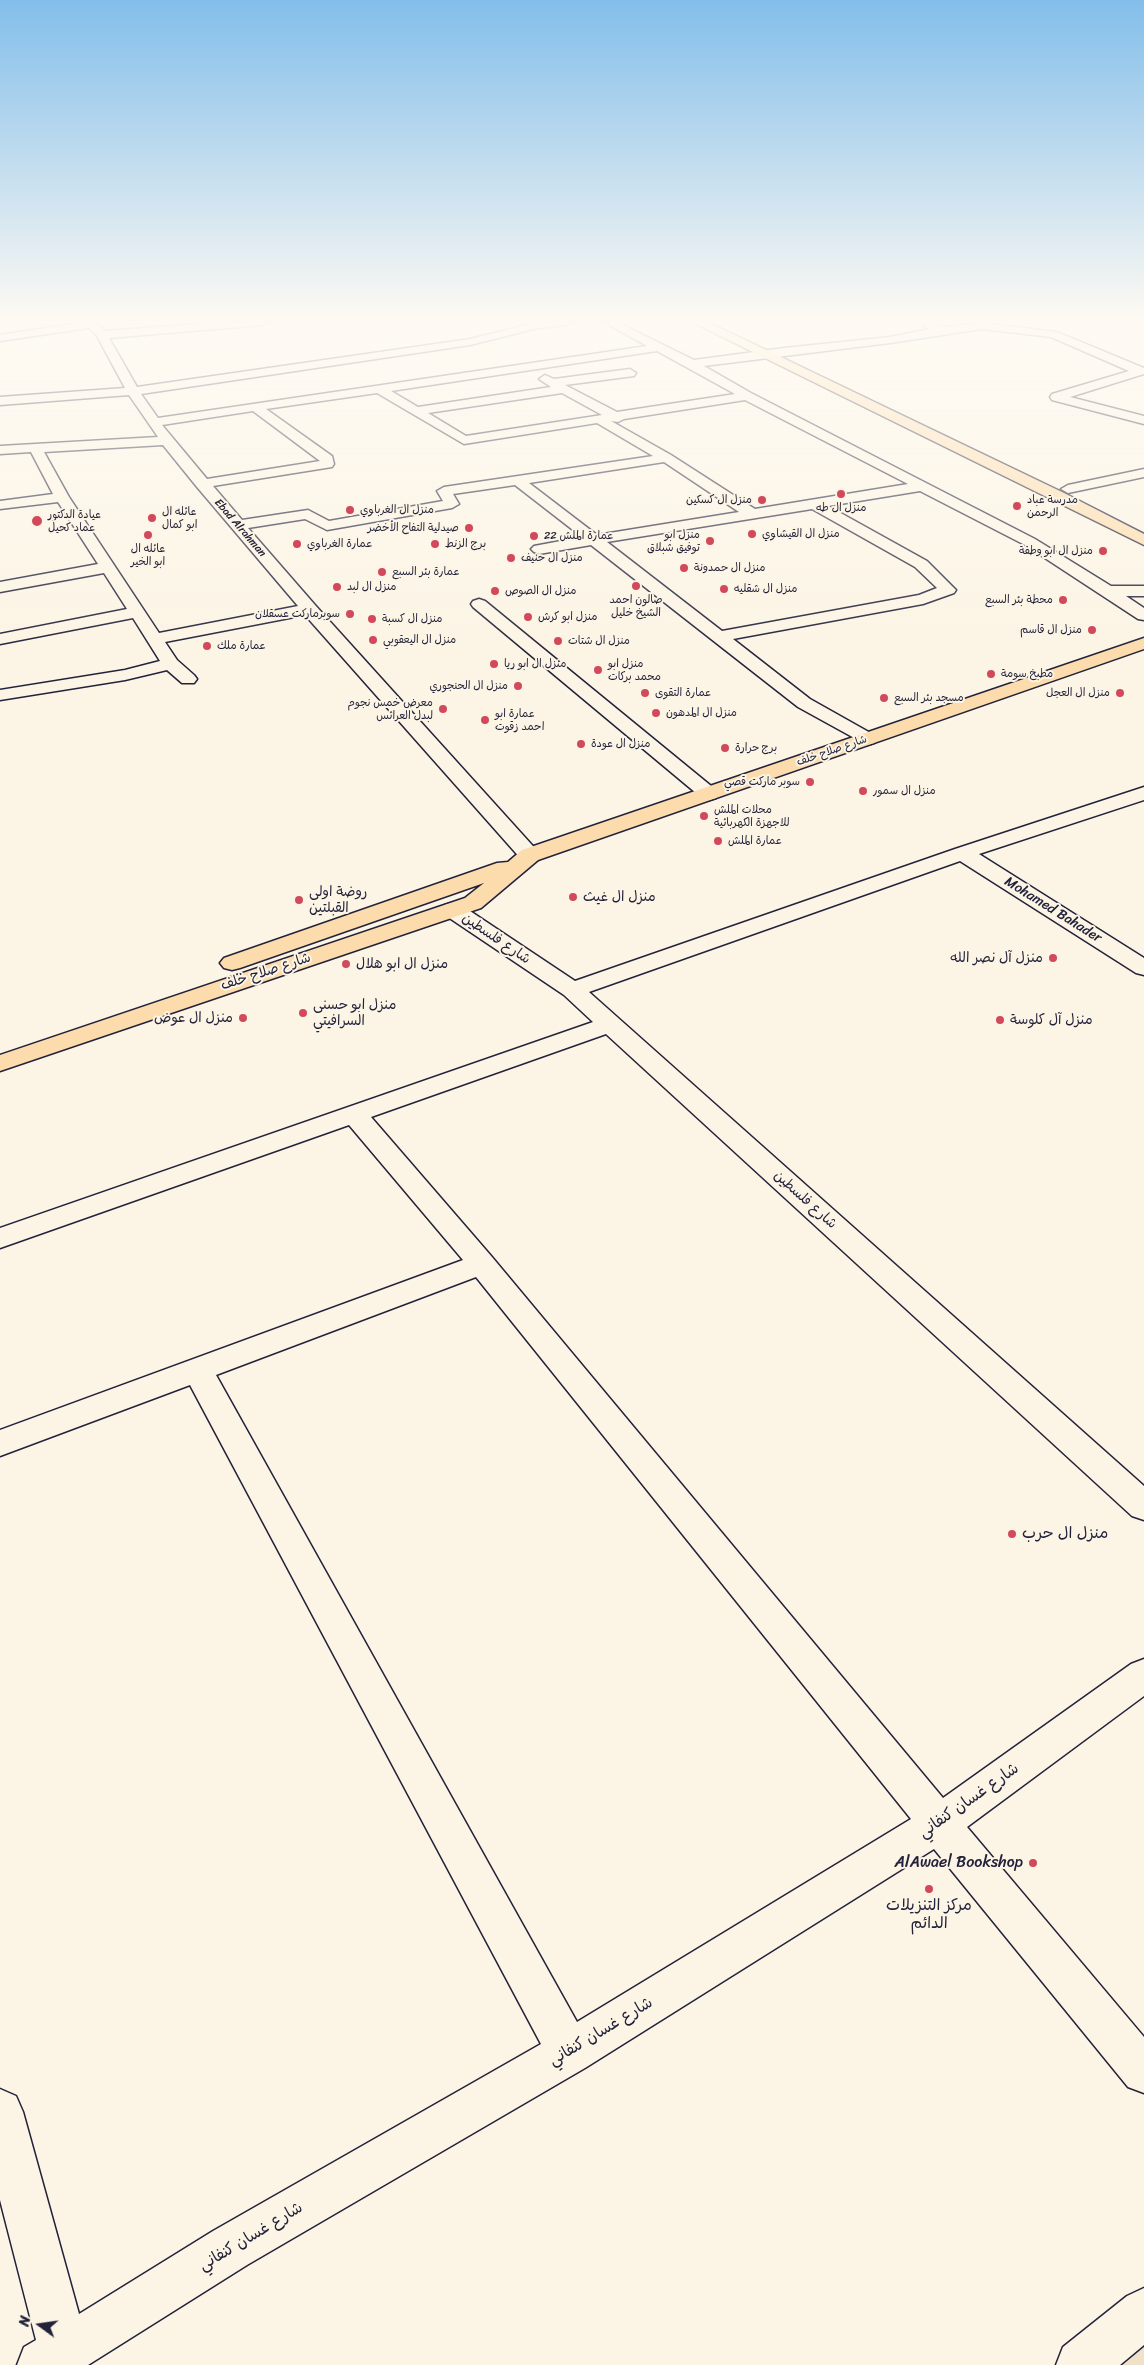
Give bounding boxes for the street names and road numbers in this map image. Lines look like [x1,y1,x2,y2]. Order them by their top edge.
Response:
street label: Ebad Alrahman [211,496,269,560]
street label: شارع صلاح خلف [795,733,869,769]
street label: Mohamed Bahader [1001,873,1105,947]
street label: شارع فلسطين [459,910,533,968]
street label: شارع صلاح خلف [219,950,313,994]
street label: شارع فلسطين [770,1167,840,1233]
street label: شارع غسان كنفاني [915,1759,1023,1843]
street label: شارع غسان كنفاني [545,1993,657,2071]
street label: شارع غسان كنفاني [195,2198,307,2276]

